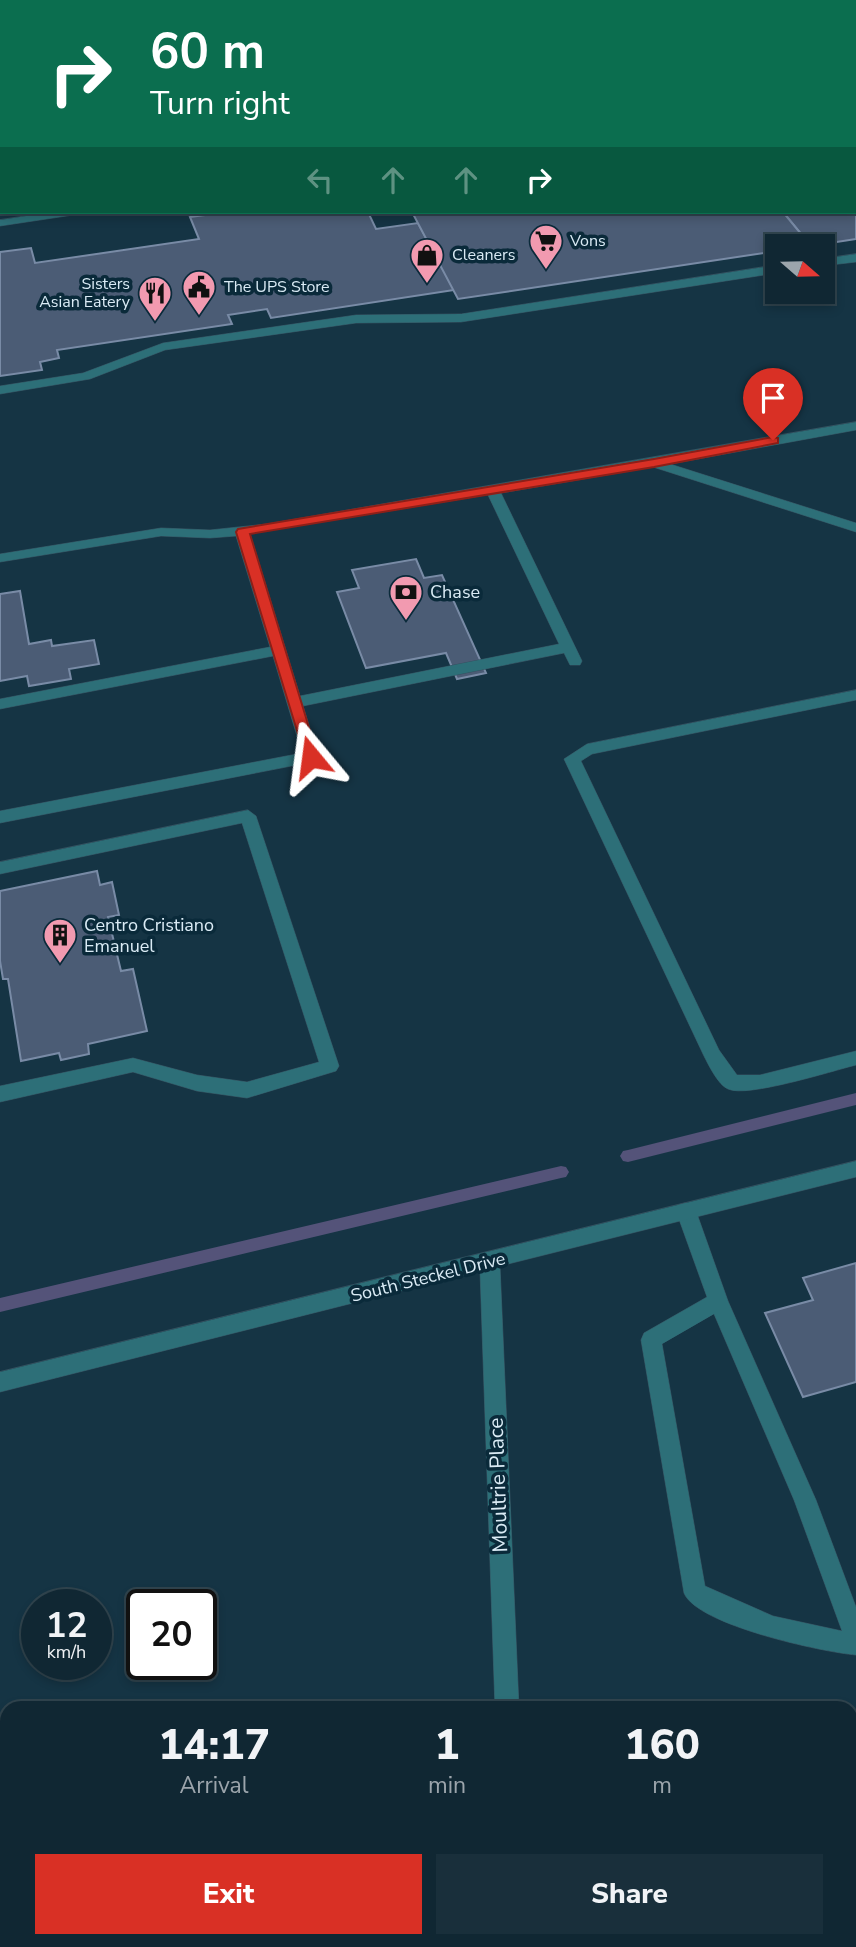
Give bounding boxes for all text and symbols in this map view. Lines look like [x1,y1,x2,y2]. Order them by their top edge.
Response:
text: 60 m [150,18,265,85]
icon: right [35,28,126,119]
text: Turn right [150,82,290,125]
icon: left [301,161,339,199]
icon: ahead [374,161,412,199]
icon: ahead [447,161,485,199]
icon: right [520,161,558,199]
supermarket icon: Vons [527,222,565,271]
place label: Vons [569,230,606,252]
north arrow [765,234,835,304]
map controls [765,234,835,304]
shop icon: Cleaners [408,236,446,285]
place label: Cleaners [452,244,515,266]
public building icon: The UPS Store [180,268,218,317]
place label: Sisters Asian Eatery [39,273,131,313]
restaurant icon: Sisters Asian Eatery [136,274,174,323]
place label: The UPS Store [224,276,329,298]
pin [743,368,803,440]
icon: arrive [754,379,792,417]
bank icon: Chase [387,573,425,622]
place label: Chase [430,580,480,604]
position arrow [274,720,348,794]
place label: Centro Cristiano Emanuel [84,913,214,958]
building icon: Centro Cristiano Emanuel [41,916,79,965]
street label: South Steckel Drive [348,1246,508,1308]
street label: Moultrie Place [482,1417,514,1553]
speed limit sign: 20 [126,1589,217,1680]
text: 12 [45,1602,88,1649]
text: km/h [47,1640,86,1664]
text: 14:17 [158,1717,270,1774]
text: 1 [434,1717,460,1774]
text: 160 [624,1717,700,1774]
text: Arrival [179,1770,249,1801]
text: min [428,1770,466,1801]
text: m [652,1770,672,1801]
button: Exit [35,1854,422,1934]
button: Share [436,1854,823,1934]

